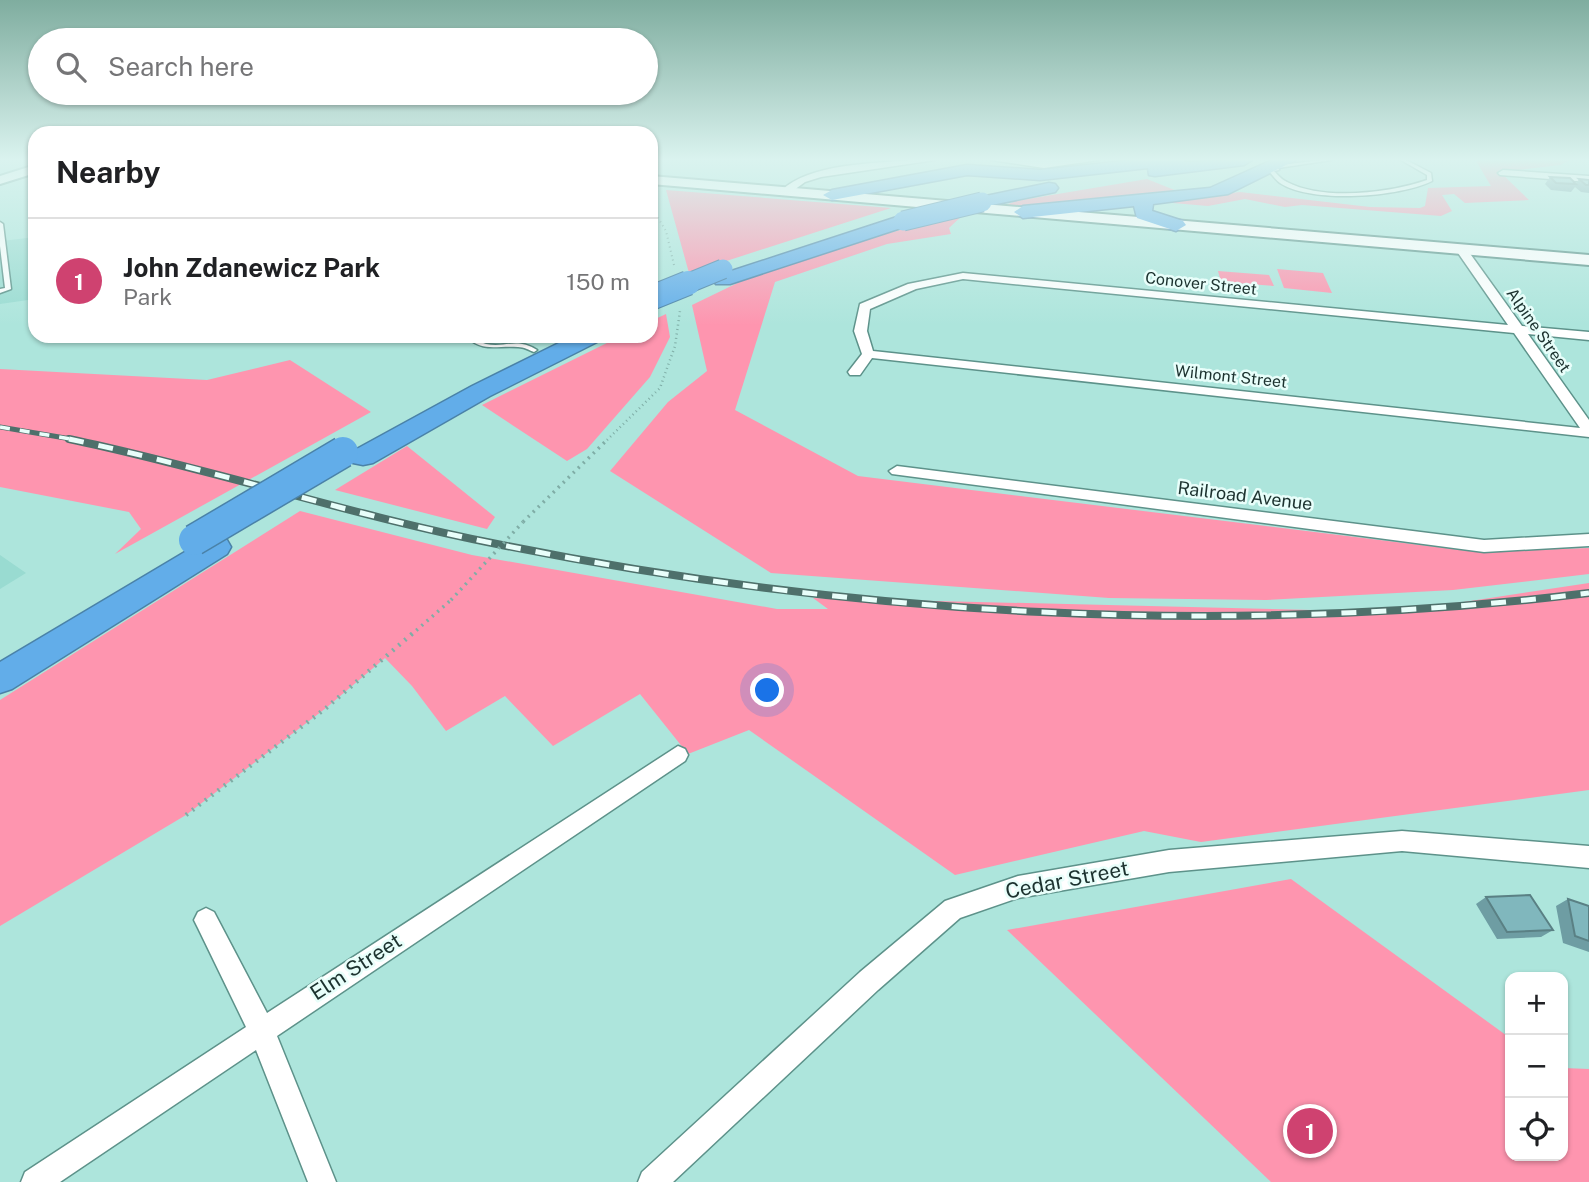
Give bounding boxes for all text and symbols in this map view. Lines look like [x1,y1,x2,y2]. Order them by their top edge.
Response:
search box [28,28,658,105]
icon: search [52,48,90,86]
text: Search here [108,51,254,82]
text: Nearby [56,154,160,190]
text: John Zdanewicz Park [123,252,380,283]
text: 1 [74,268,84,295]
text: 150 m [566,268,630,295]
street label: Conover Street [1144,268,1258,299]
text: Park [123,283,172,310]
street label: Alpine Street [1503,284,1575,376]
street label: Wilmont Street [1174,361,1288,392]
street label: Railroad Avenue [1176,477,1314,514]
your location [750,673,784,707]
street label: Cedar Street [1003,855,1131,904]
street label: Elm Street [305,928,406,1005]
map controls [1505,972,1568,1161]
button: + [1505,972,1568,1035]
button: − [1505,1035,1568,1098]
button: locate [1505,1098,1568,1161]
pin: 1 [1287,1105,1333,1157]

